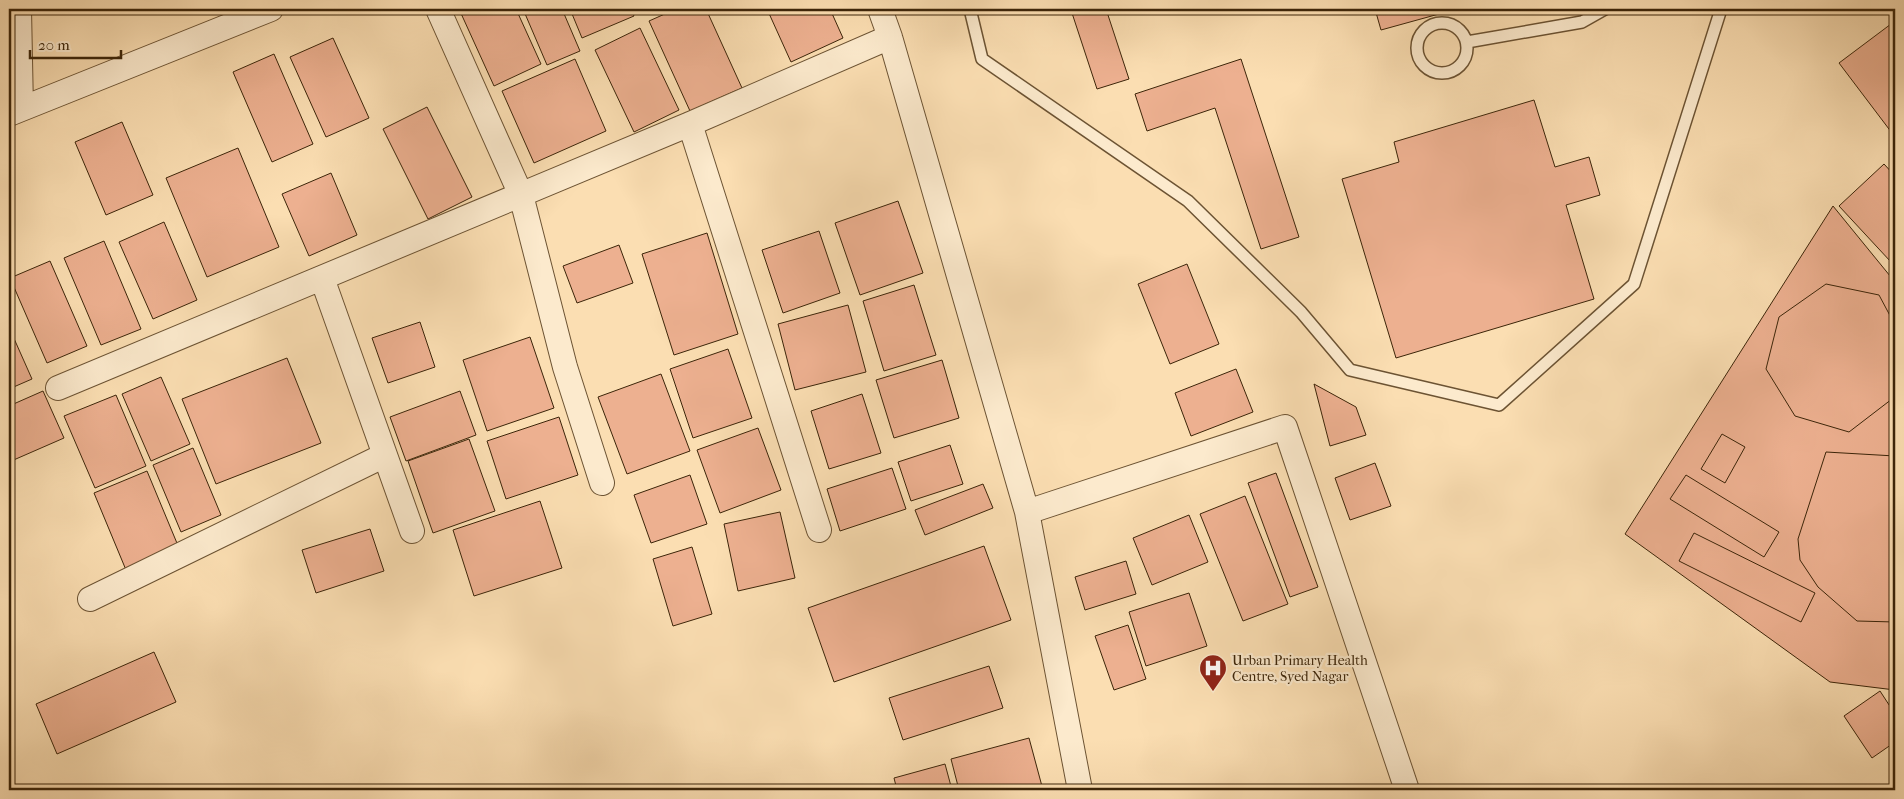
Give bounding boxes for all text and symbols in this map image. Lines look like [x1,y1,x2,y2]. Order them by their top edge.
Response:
scale bar [30,28,121,60]
text: 20 m [38,36,70,54]
place label: Urban Primary Health Centre, Syed Nagar [1232,652,1368,685]
hospital icon: Urban Primary Health Centre, Syed Nagar [1198,653,1228,692]

